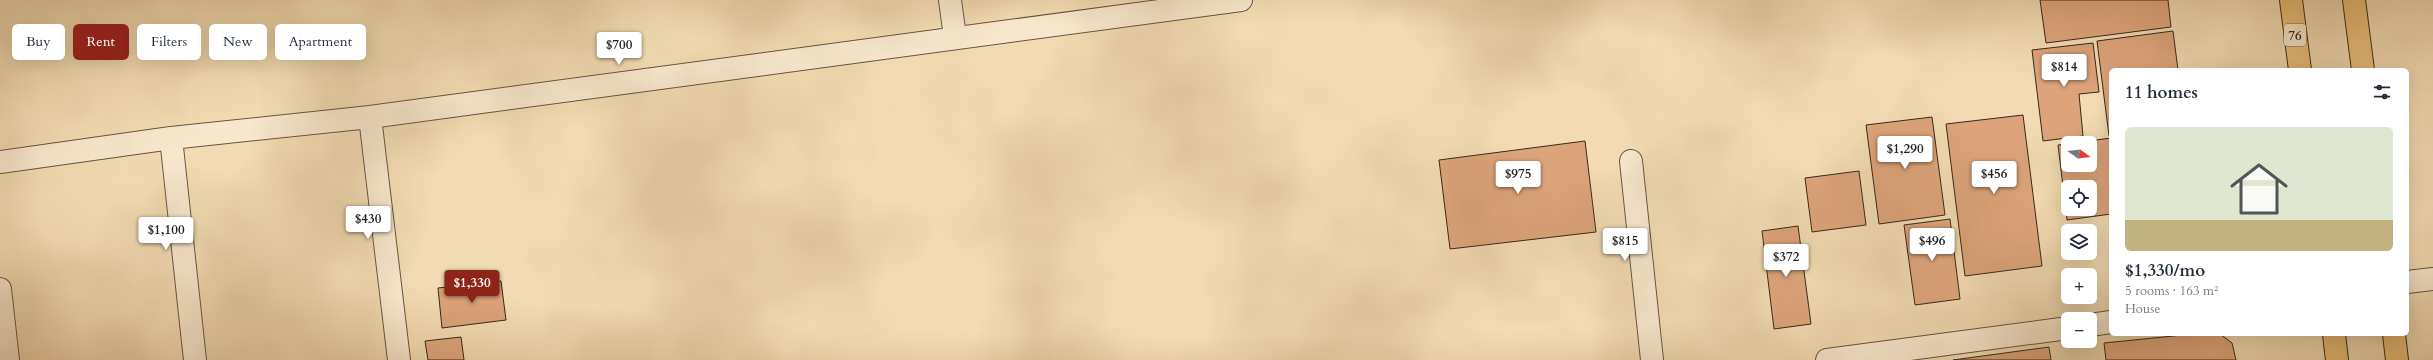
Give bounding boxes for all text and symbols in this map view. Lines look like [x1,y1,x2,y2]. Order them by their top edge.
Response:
chip: Buy [12,24,65,60]
chip: Rent [73,24,129,60]
chip: Filters [137,24,201,60]
chip: New [209,24,267,60]
chip: Apartment [275,24,366,60]
road number: 76 [2284,24,2306,46]
pin: $700 [595,32,643,66]
text: $700 [606,36,632,54]
pin: $814 [2040,54,2088,88]
text: $814 [2051,58,2077,76]
text: 11 homes [2125,81,2198,104]
icon: filters [2371,81,2393,103]
pin: $1,290 [1872,136,1938,170]
north arrow [2061,136,2097,172]
map controls [2061,136,2097,348]
text: $1,290 [1886,140,1924,158]
icon: home [2223,153,2295,225]
pin: $975 [1494,161,1542,195]
pin: $456 [1970,161,2018,195]
text: $975 [1505,165,1531,183]
text: $456 [1981,165,2007,183]
button: locate [2061,180,2097,216]
pin: $430 [344,206,392,240]
text: $430 [355,210,381,228]
pin: $1,100 [133,217,199,251]
text: $1,100 [147,221,185,239]
button: layers [2061,224,2097,260]
pin: $815 [1601,228,1649,262]
pin: $496 [1908,228,1956,262]
text: $815 [1612,232,1638,250]
text: $496 [1919,232,1945,250]
pin: $372 [1762,244,1810,278]
text: $372 [1773,248,1799,266]
text: $1,330/mo [2125,259,2205,282]
button: + [2061,268,2097,304]
pin: $1,330 [439,270,505,304]
text: $1,330 [453,274,491,292]
text: 5 rooms · 163 m² [2125,282,2218,300]
text: House [2125,300,2160,318]
button: − [2061,312,2097,348]

